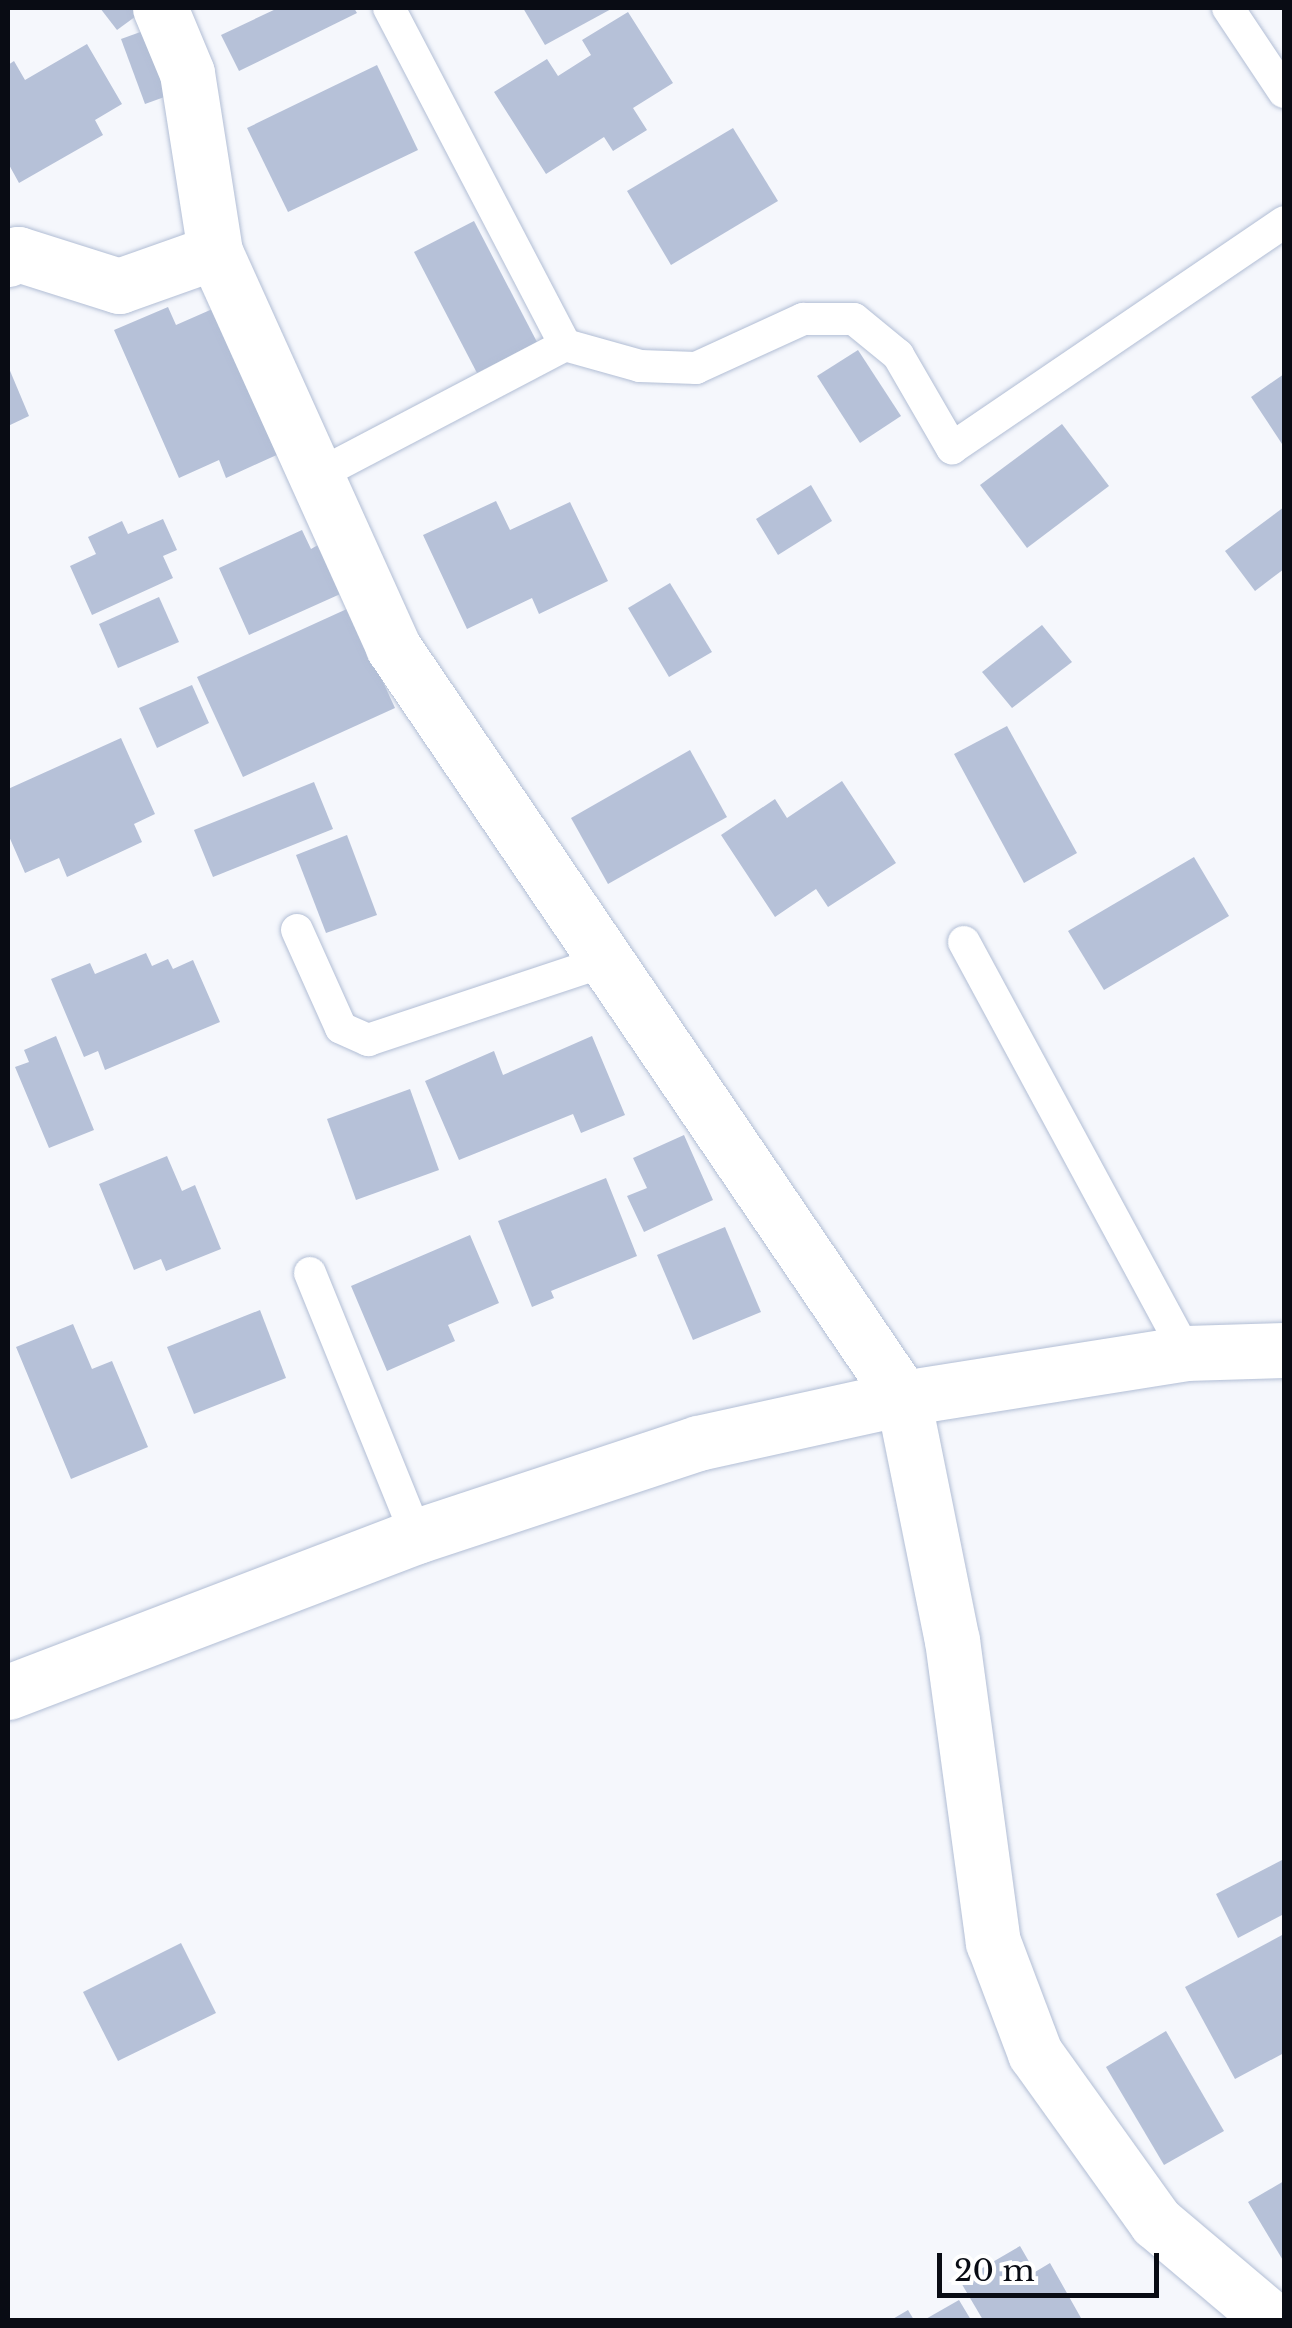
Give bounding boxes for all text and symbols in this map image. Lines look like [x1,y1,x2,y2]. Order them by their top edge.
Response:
scale bar [942,2233,1164,2295]
text: 20 m [954,2252,1035,2289]

